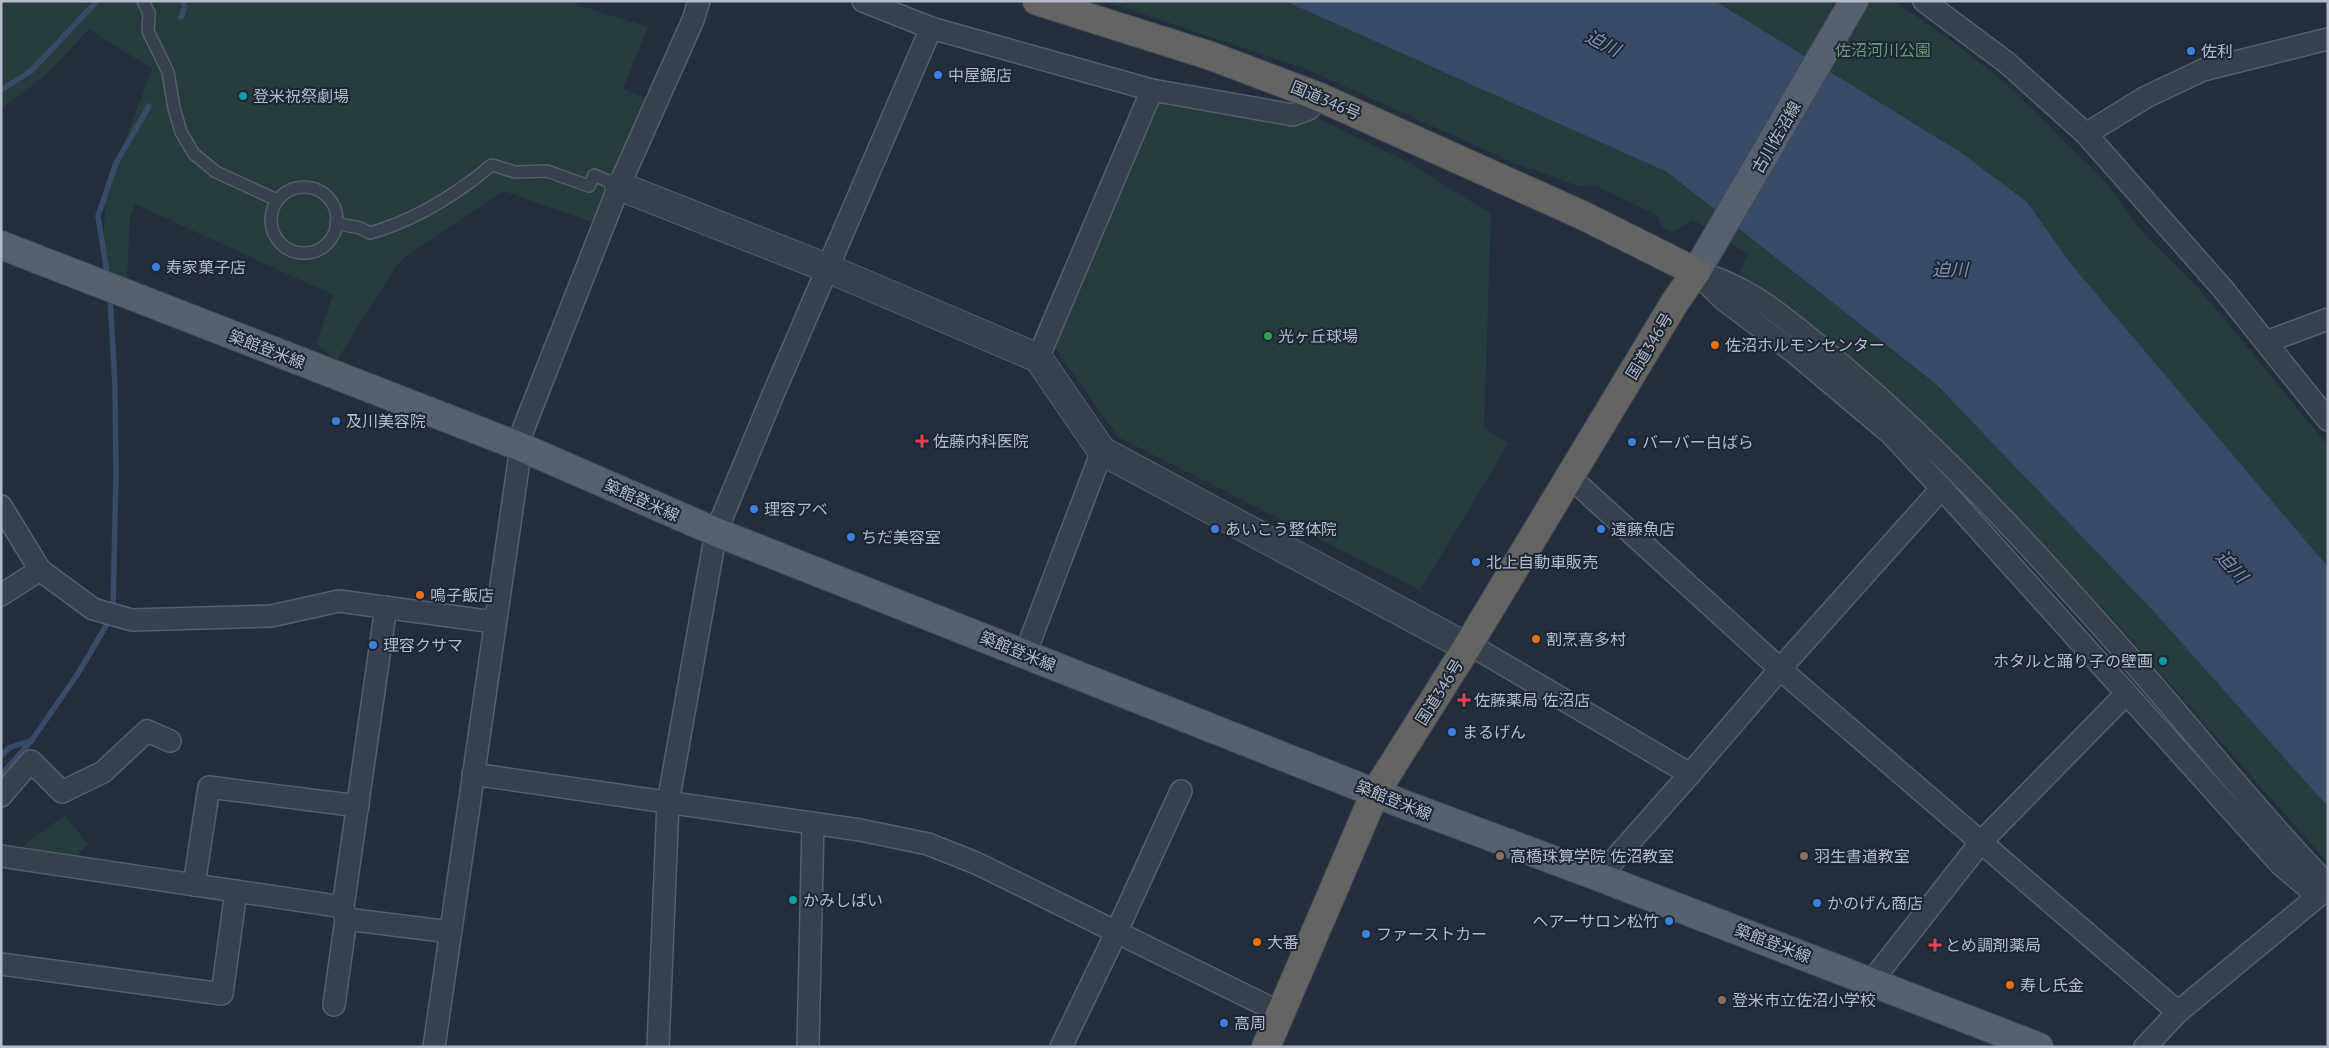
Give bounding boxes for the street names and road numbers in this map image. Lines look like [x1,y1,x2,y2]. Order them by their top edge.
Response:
street label: 国道346号 [1288,76,1364,124]
street label: 古川佐沼線 [1747,97,1805,177]
street label: 国道346号 [1621,309,1677,383]
street label: 築館登米線 [226,325,308,373]
street label: 築館登米線 [601,475,683,525]
street label: 築館登米線 [977,627,1059,675]
street label: 国道346号 [1411,655,1467,729]
street label: 築館登米線 [1353,776,1435,824]
street label: 築館登米線 [1732,919,1814,967]

